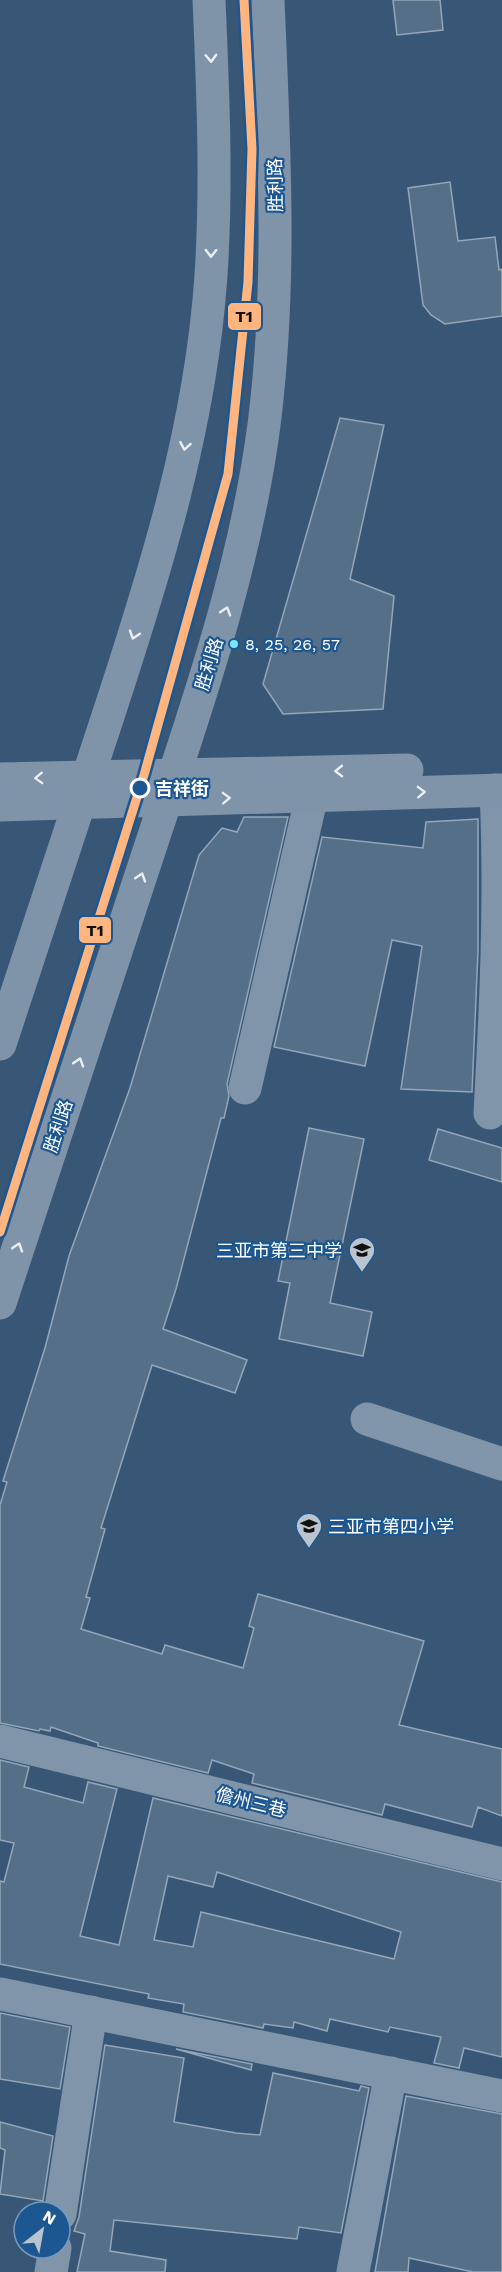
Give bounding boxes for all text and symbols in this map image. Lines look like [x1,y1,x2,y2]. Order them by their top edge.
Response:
one-way arrow [205,54,218,63]
street label: 胜利路 [264,158,286,212]
one-way arrow [205,249,217,258]
line badge: T1 [227,302,262,331]
text: T1 [235,307,253,326]
one-way arrow [179,442,191,451]
one-way arrow [219,606,231,617]
one-way arrow [129,629,142,640]
street label: 胜利路 [191,635,227,693]
place label: 8, 25, 26, 57 [245,635,340,654]
marker: 8, 25, 26, 57 [228,638,240,650]
one-way arrow [334,765,343,777]
one-way arrow [34,772,43,784]
marker: 吉祥街 [130,778,150,798]
place label: 吉祥街 [155,778,209,799]
one-way arrow [417,786,426,798]
one-way arrow [222,791,231,804]
one-way arrow [133,872,146,883]
line badge: T1 [78,916,112,944]
text: T1 [86,921,104,940]
one-way arrow [72,1057,85,1068]
street label: 胜利路 [40,1097,76,1155]
school or university icon: 三亚市第三中学 [347,1235,377,1273]
place label: 三亚市第三中学 [216,1240,342,1261]
one-way arrow [11,1242,24,1253]
school or university icon: 三亚市第四小学 [294,1511,324,1549]
place label: 三亚市第四小学 [328,1516,454,1537]
street label: 儋州三巷 [214,1783,288,1821]
north arrow [12,2200,72,2260]
text: N [39,2206,59,2229]

